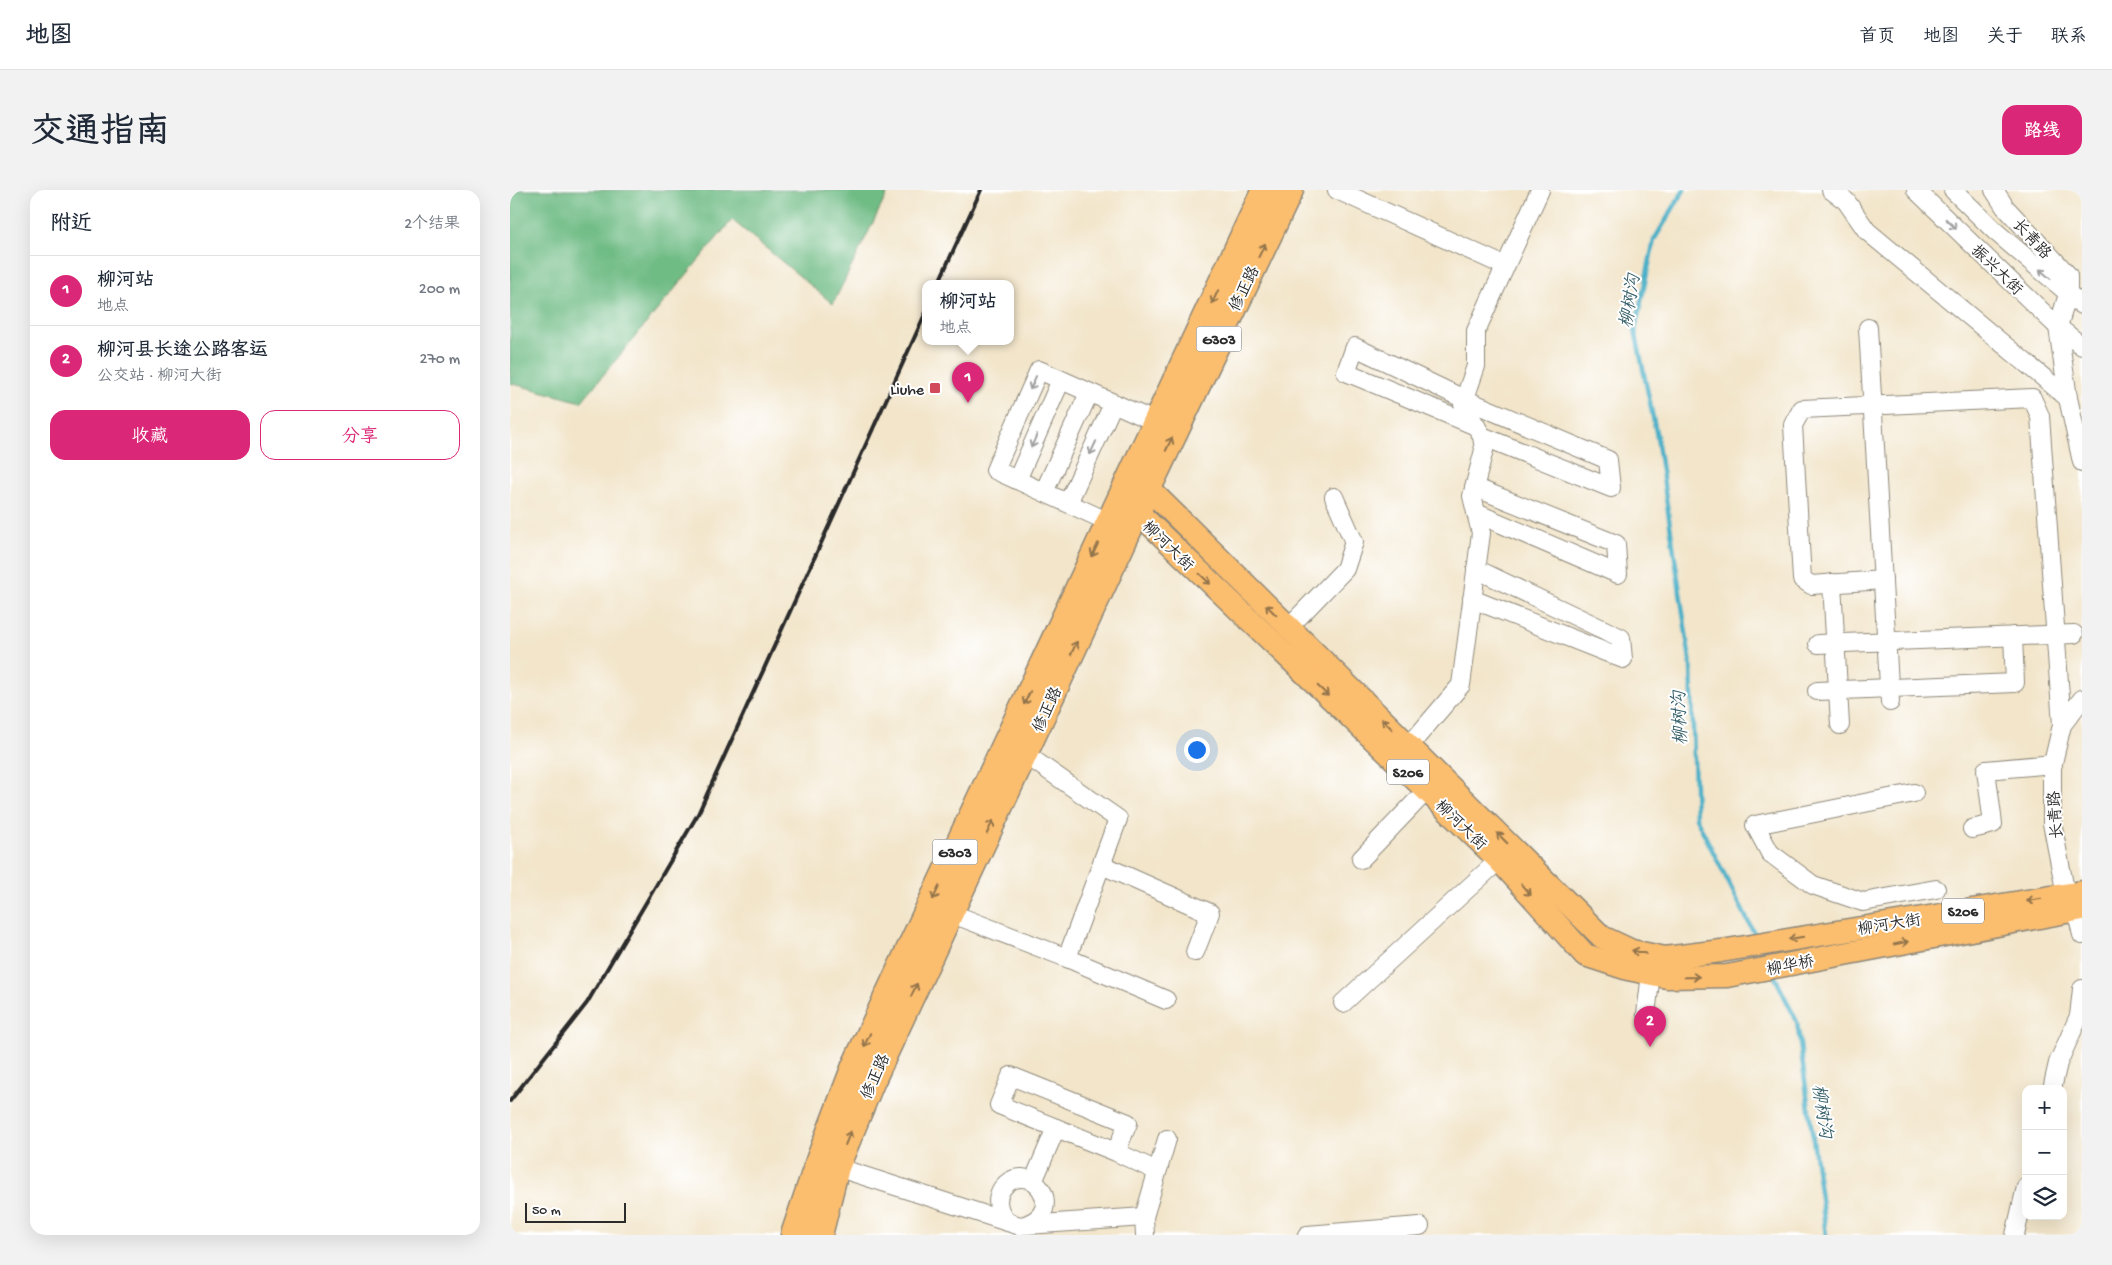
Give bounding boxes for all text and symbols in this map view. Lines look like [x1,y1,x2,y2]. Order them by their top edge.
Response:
text: 地图 [25,23,73,52]
text: 首页 [1859,27,1895,48]
text: 地图 [1923,27,1959,48]
text: 关于 [1987,27,2023,48]
text: 联系 [2051,27,2087,48]
button: 路线 [2002,105,2082,155]
text: 交通指南 [30,114,170,155]
text: 附近 [50,213,92,238]
street label: 长青路 [2007,215,2055,264]
text: 2个结果 [404,216,460,235]
one-way arrow [1945,218,1957,230]
street label: 振兴大街 [1966,242,2026,301]
one-way arrow [1257,243,1267,258]
street label: 修正路 [1225,263,1265,315]
one-way arrow [2038,268,2051,279]
text: 柳河站 [97,270,154,293]
water label: 柳树沟 [1616,271,1646,330]
popup [922,280,1014,345]
text: 1 [63,281,69,300]
text: 200 m [419,281,460,300]
one-way arrow [1209,289,1219,304]
text: 柳河站 [939,292,997,315]
text: 地点 [97,298,129,317]
text: 地点 [939,320,972,339]
road number: G303 [1196,326,1242,352]
text: 柳河县长途公路客运 [97,340,268,363]
text: 2 [62,351,70,370]
text: 270 m [420,351,460,370]
pin: 1 [952,362,984,403]
text: 公交站 · 柳河大街 [97,368,222,387]
one-way arrow [1027,375,1037,390]
marker: Liuhe [928,381,942,395]
place label: Liuhe [890,382,925,401]
button: 收藏 [50,410,250,460]
button: 分享 [260,410,460,460]
one-way arrow [1029,433,1039,448]
one-way arrow [1165,437,1174,452]
one-way arrow [1088,440,1097,455]
street label: 柳河大街 [1137,518,1197,577]
one-way arrow [1090,542,1100,557]
one-way arrow [1199,573,1212,585]
one-way arrow [1265,603,1277,616]
one-way arrow [1070,641,1080,656]
street label: 修正路 [1029,684,1068,736]
one-way arrow [1317,685,1329,697]
water label: 柳树沟 [1669,689,1693,745]
one-way arrow [1021,690,1031,705]
one-way arrow [1380,718,1393,730]
your location [1184,737,1210,763]
road number: S206 [1387,760,1429,784]
street label: 长青路 [2044,790,2069,840]
street label: 柳河大街 [1430,797,1490,856]
one-way arrow [986,820,996,835]
one-way arrow [1496,832,1509,844]
road number: G303 [932,840,978,864]
one-way arrow [1520,884,1532,897]
one-way arrow [931,885,940,900]
one-way arrow [2026,895,2042,905]
road number: S206 [1942,898,1984,924]
street label: 柳河大街 [1856,911,1923,941]
one-way arrow [1789,934,1805,944]
one-way arrow [1892,938,1908,947]
one-way arrow [1631,947,1647,956]
street label: 柳华桥 [1765,953,1816,981]
one-way arrow [1684,972,1700,982]
one-way arrow [910,983,919,998]
pin: 2 [1634,1006,1666,1047]
one-way arrow [862,1032,871,1047]
street label: 修正路 [857,1051,896,1103]
water label: 柳树沟 [1806,1083,1836,1142]
map controls [2022,1085,2067,1220]
button: + [2022,1085,2067,1130]
button: − [2022,1130,2067,1175]
one-way arrow [844,1131,853,1146]
button: layers [2022,1175,2067,1220]
scale bar [525,1200,626,1223]
text: 50 m [532,1203,561,1220]

